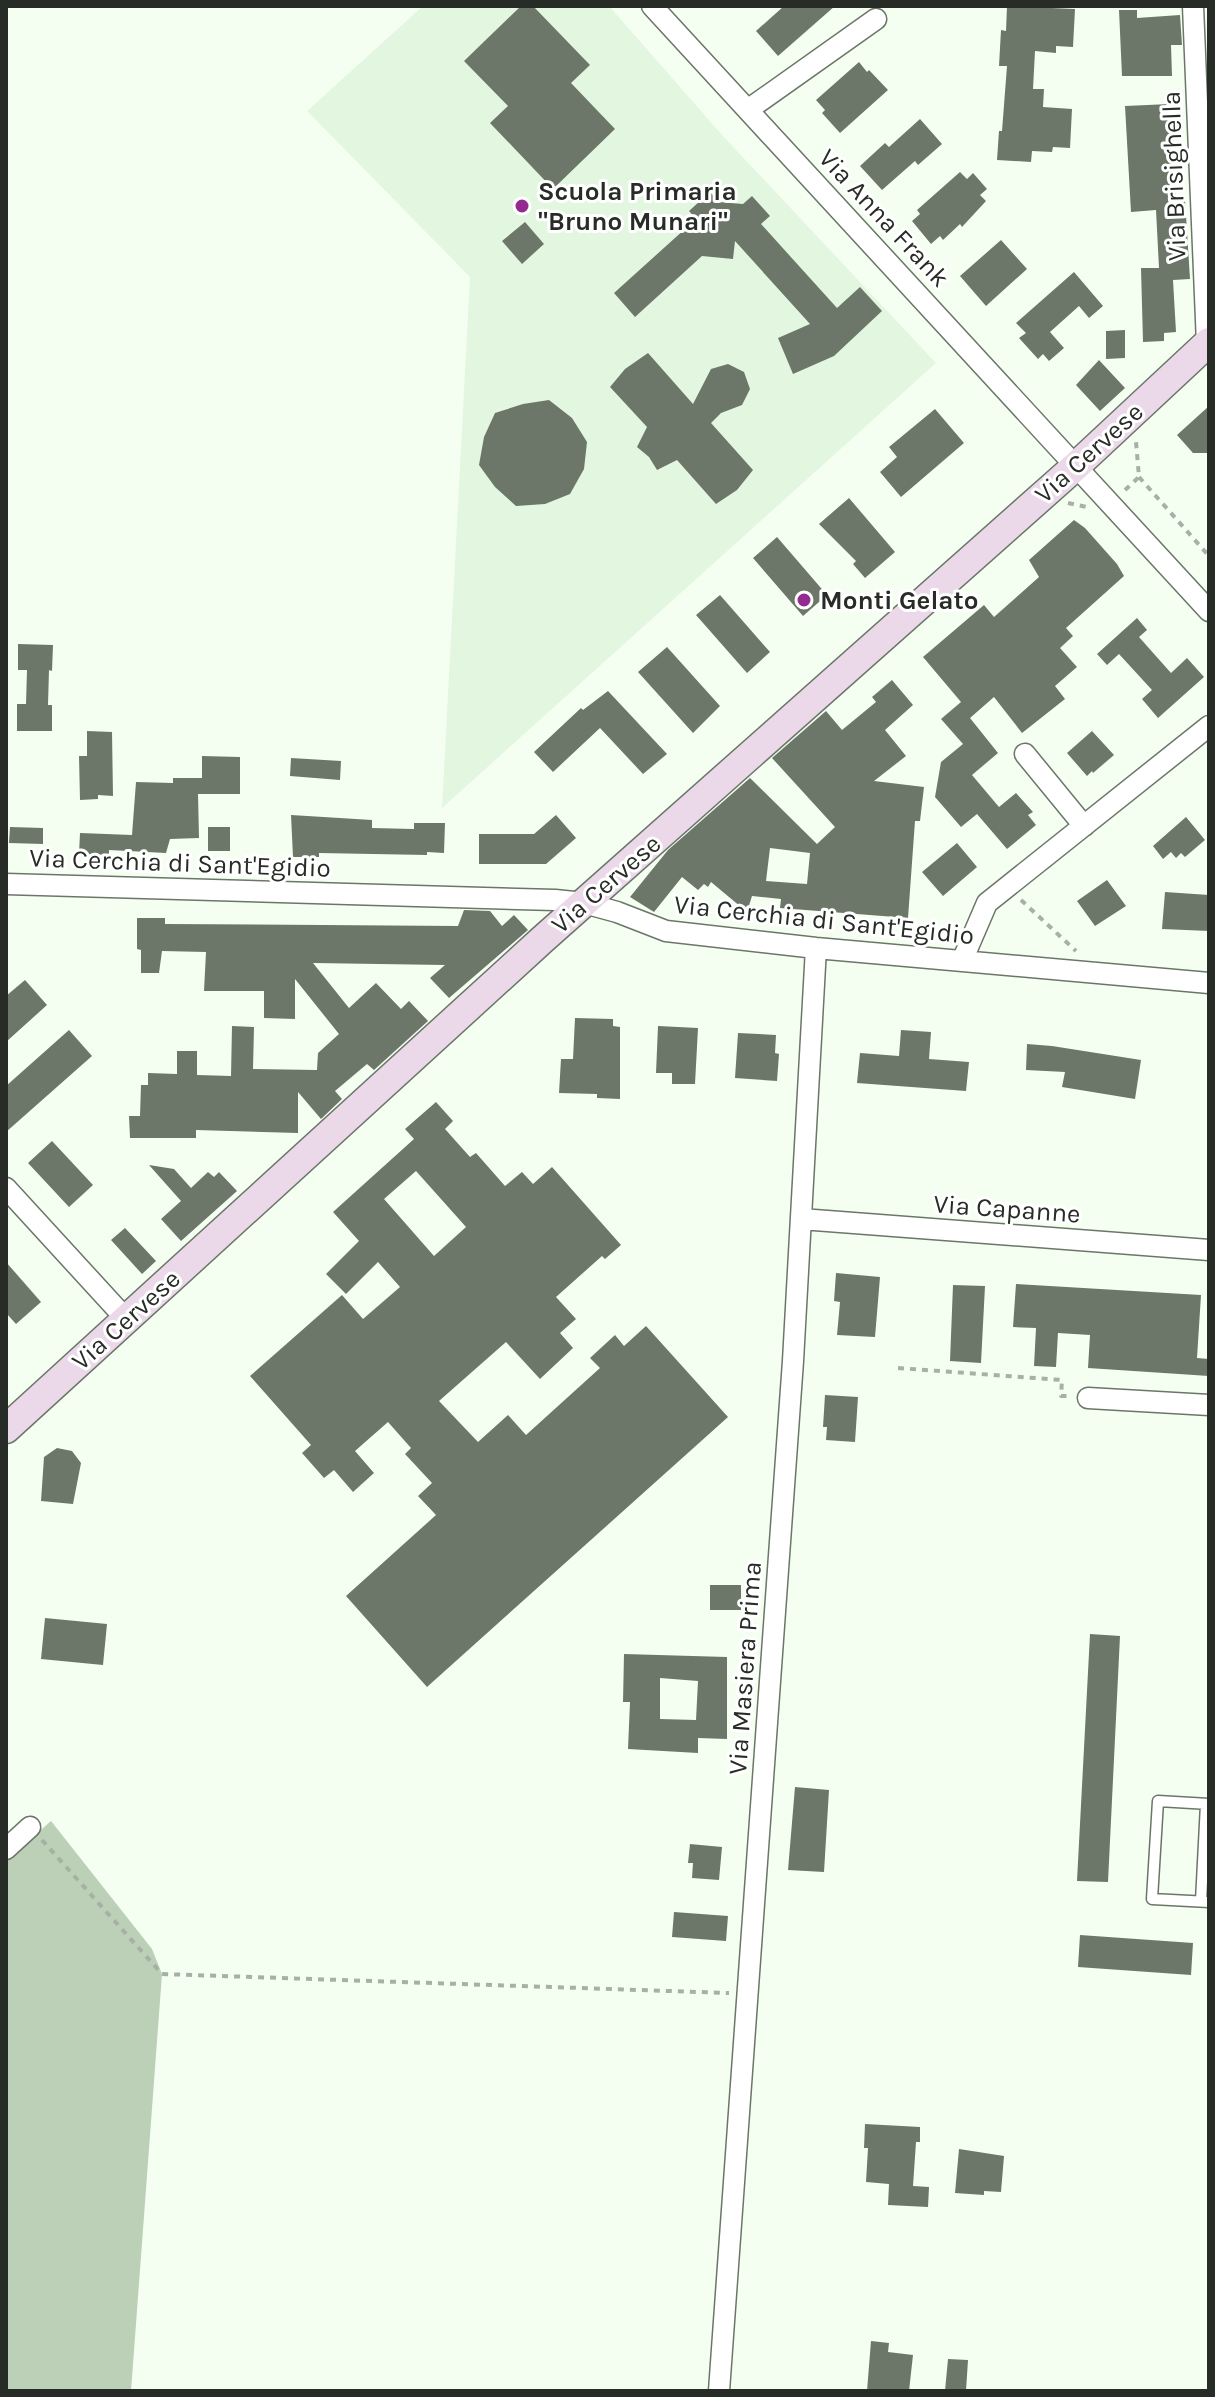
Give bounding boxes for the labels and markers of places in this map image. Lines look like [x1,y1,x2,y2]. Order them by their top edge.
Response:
place label: Scuola Primaria "Bruno Munari" [538,176,737,237]
marker: Scuola Primaria "Bruno Munari" [513,197,531,215]
place label: Monti Gelato [820,585,979,616]
marker: Monti Gelato [795,591,813,609]

